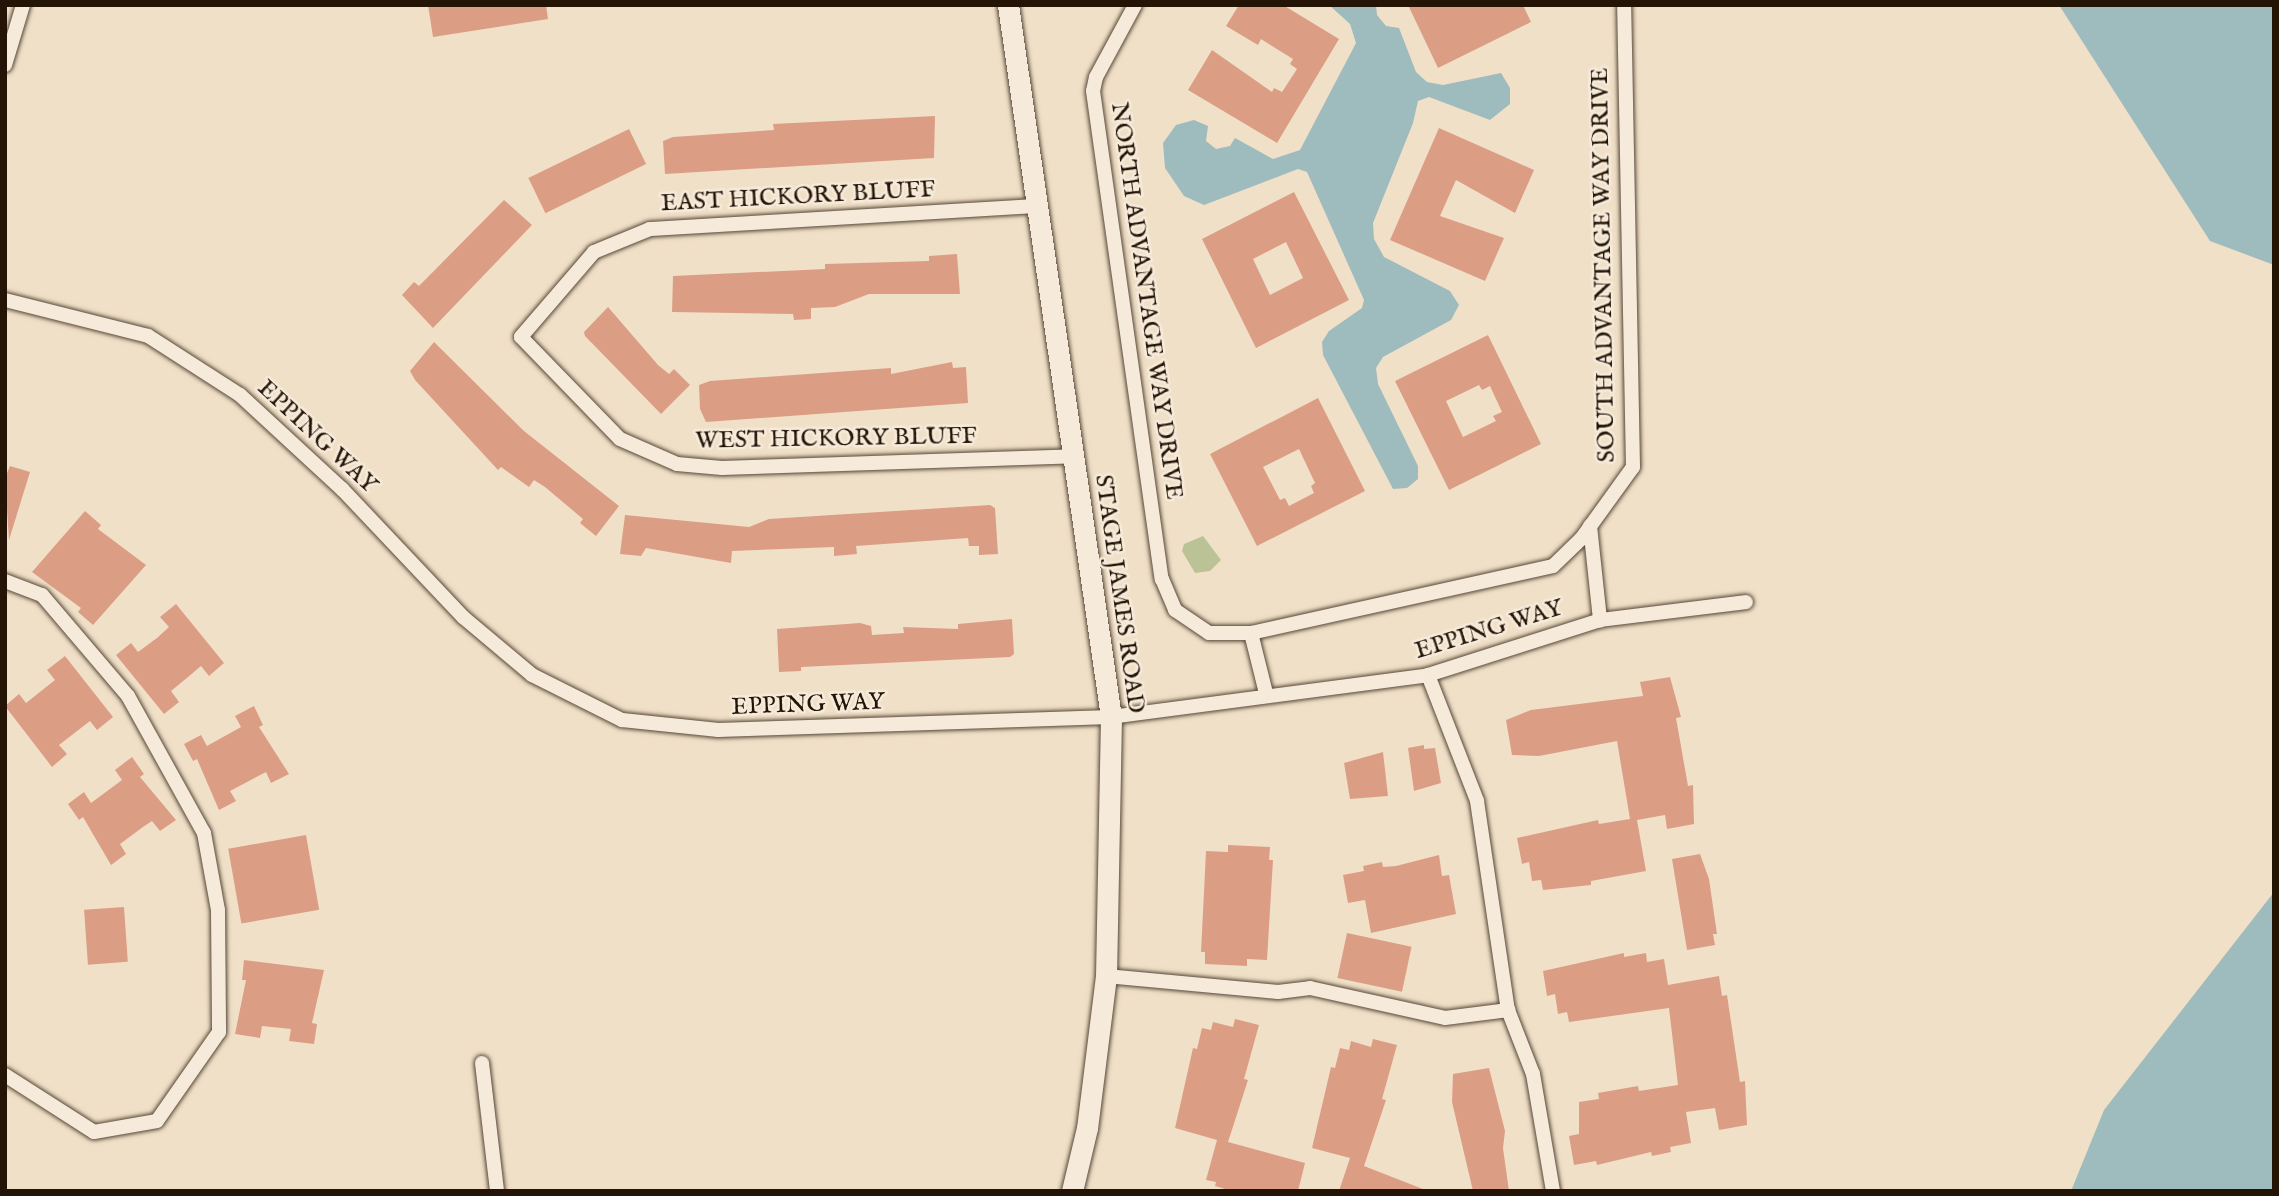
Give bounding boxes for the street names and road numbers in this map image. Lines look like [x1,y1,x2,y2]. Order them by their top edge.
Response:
street label: SOUTH ADVANTAGE WAY DRIVE [1586,67,1622,463]
street label: NORTH ADVANTAGE WAY DRIVE [1104,101,1188,501]
street label: EAST HICKORY BLUFF [660,175,936,219]
street label: EPPING WAY [251,374,383,500]
street label: WEST HICKORY BLUFF [695,422,977,456]
street label: STAGE JAMES ROAD [1088,473,1150,715]
street label: EPPING WAY [1411,594,1567,666]
street label: EPPING WAY [731,688,885,722]

